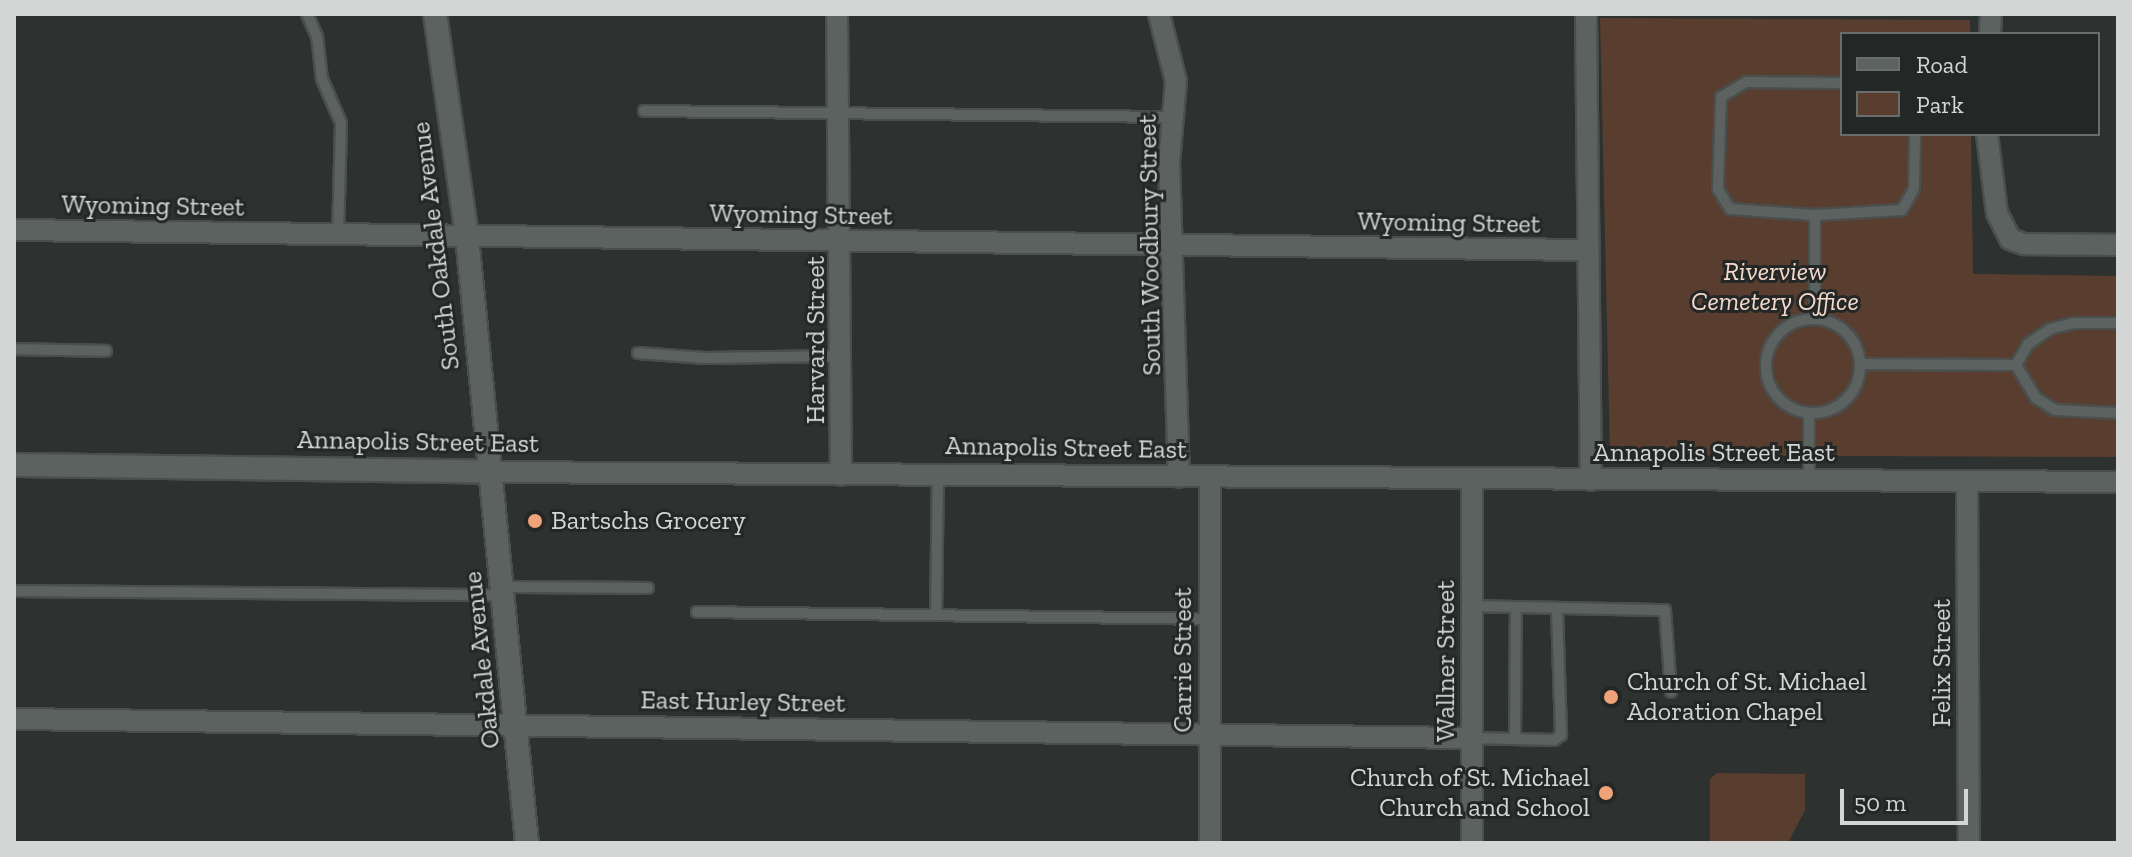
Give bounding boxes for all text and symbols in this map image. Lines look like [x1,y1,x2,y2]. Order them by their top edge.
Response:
legend [1840,32,2100,136]
text: Road [1916,50,1968,79]
text: Park [1916,90,1964,119]
street label: South Woodbury Street [1132,113,1168,377]
street label: South Oakdale Avenue [405,120,467,372]
street label: Wyoming Street [61,189,245,223]
street label: Wyoming Street [709,198,893,232]
street label: Wyoming Street [1357,206,1541,240]
street label: Harvard Street [800,256,832,424]
park label: Riverview Cemetery Office [1691,256,1859,318]
street label: Annapolis Street East [297,424,539,460]
street label: Annapolis Street East [945,430,1187,466]
street label: Annapolis Street East [1593,437,1835,469]
place label: Bartschs Grocery [551,505,746,537]
marker: Bartschs Grocery [526,512,544,530]
street label: Oakdale Avenue [457,569,507,751]
street label: Wallner Street [1430,580,1462,742]
street label: Carrie Street [1167,587,1199,733]
street label: Felix Street [1926,599,1958,727]
place label: Church of St. Michael Adoration Chapel [1627,666,1867,728]
street label: East Hurley Street [640,685,846,719]
marker: Church of St. Michael Adoration Chapel [1602,688,1620,706]
place label: Church of St. Michael Church and School [1350,762,1590,824]
scale bar [1844,773,1972,823]
marker: Church of St. Michael Church and School [1597,784,1615,802]
text: 50 m [1854,788,1906,817]

